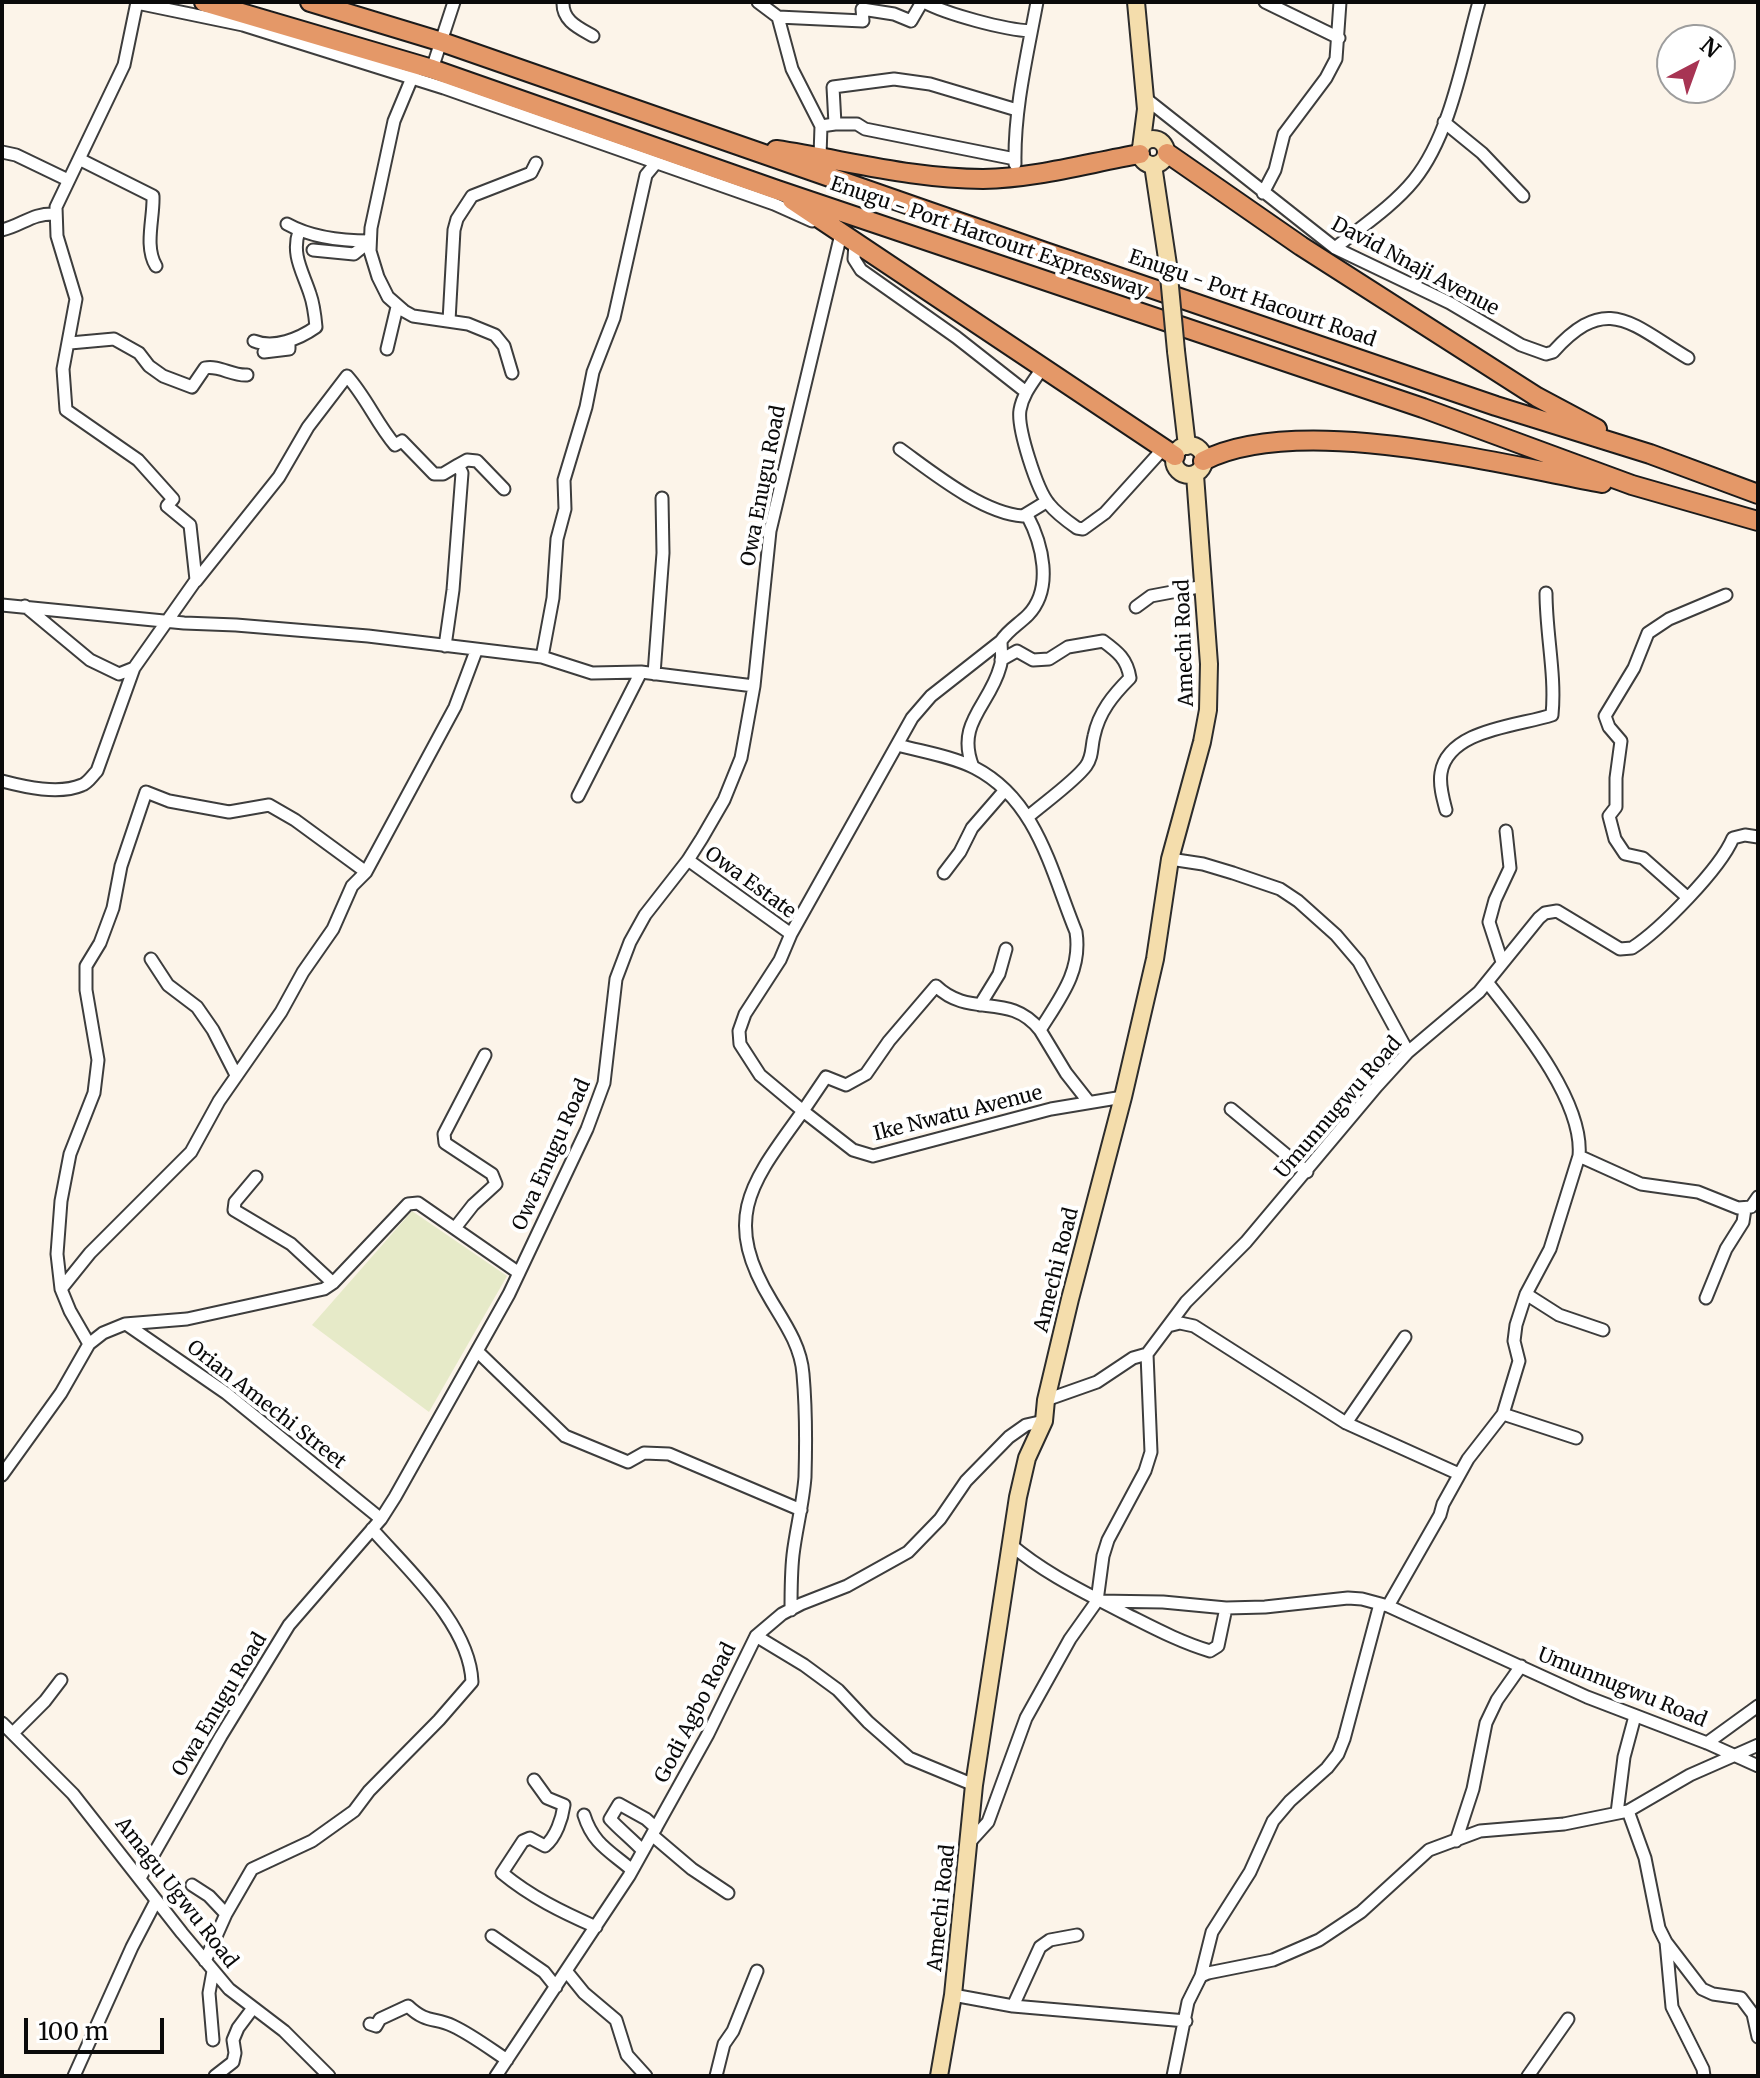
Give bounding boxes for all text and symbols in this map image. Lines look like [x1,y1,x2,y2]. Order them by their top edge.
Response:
north arrow [1656,24,1736,104]
text: N [1695,31,1726,64]
street label: Enugu - Port Harcourt Expressway [827,172,1151,304]
street label: David Nnaji Avenue [1327,213,1503,321]
street label: Enugu - Port Hacourt Road [1125,245,1379,353]
street label: Owa Enugu Road [737,404,791,568]
street label: Amechi Road [1171,579,1199,707]
street label: Owa Estate [700,842,800,924]
street label: Umunnugwu Road [1271,1032,1407,1184]
street label: Owa Enugu Road [508,1076,596,1234]
street label: Ike Nwatu Avenue [871,1081,1045,1147]
street label: Amechi Road [1030,1205,1084,1335]
street label: Orian Amechi Street [182,1336,350,1474]
street label: Owa Enugu Road [168,1629,272,1781]
street label: Godi Agbo Road [650,1639,742,1787]
street label: Umunnugwu Road [1534,1643,1710,1733]
street label: Amagu Ugwu Road [110,1813,242,1973]
street label: Amechi Road [923,1843,961,1973]
scale bar [28,2002,168,2052]
text: 100 m [38,2016,108,2047]

